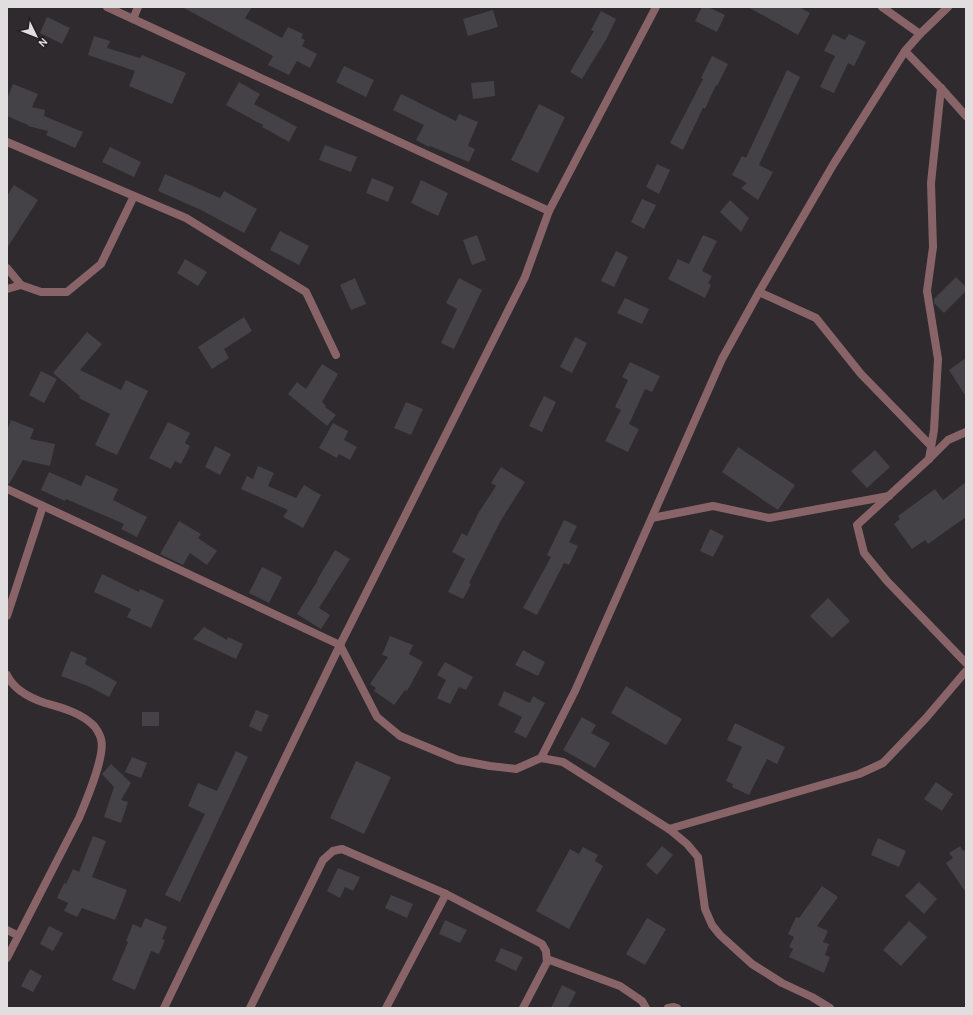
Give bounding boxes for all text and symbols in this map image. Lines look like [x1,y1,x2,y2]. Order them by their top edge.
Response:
north arrow [16,16,56,56]
text: N [36,36,50,49]

